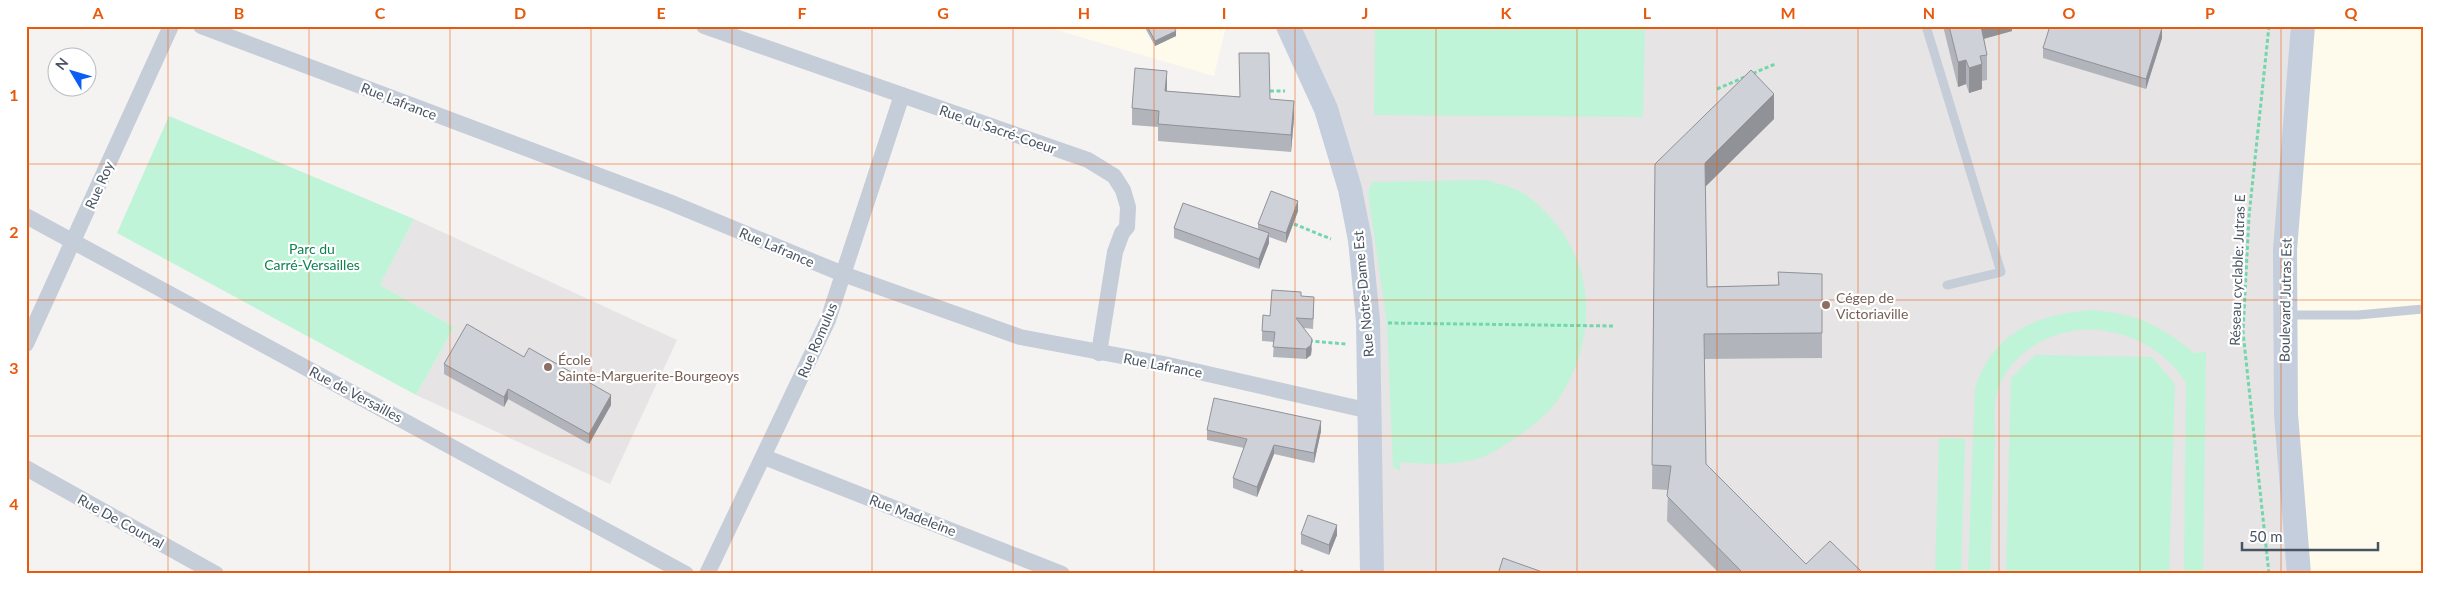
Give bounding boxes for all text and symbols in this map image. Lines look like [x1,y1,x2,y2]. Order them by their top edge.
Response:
text: A [91,3,104,22]
text: B [234,3,244,22]
text: C [375,3,386,22]
text: D [514,3,526,22]
text: E [656,3,666,22]
text: F [797,3,807,22]
text: G [937,3,949,22]
text: H [1078,3,1090,22]
text: I [1222,3,1226,22]
text: J [1362,3,1368,22]
text: K [1501,3,1513,22]
text: L [1643,3,1652,22]
text: M [1780,3,1796,22]
text: N [1923,3,1935,22]
text: O [2063,3,2076,22]
text: P [2205,3,2215,22]
text: Q [2345,3,2358,22]
north arrow [48,48,98,98]
text: N [51,54,71,73]
street label: Rue Lafrance [359,79,439,123]
text: 1 [9,85,19,104]
street label: Rue du Sacré-Coeur [937,101,1059,157]
street label: Rue Roy [81,158,117,212]
street label: Réseau cyclable: Jutras E [2226,194,2248,346]
text: 2 [9,222,19,241]
street label: Rue Lafrance [737,224,817,270]
street label: Rue Notre-Dame Est [1349,230,1377,358]
street label: Boulevard Jutras Est [2275,238,2295,362]
park label: Parc du Carré-Versailles [264,240,360,273]
place label: Cégep de Victoriaville [1836,289,1908,322]
marker: Cégep de Victoriaville [1820,299,1832,311]
street label: Rue Romulus [794,300,840,380]
street label: Rue Lafrance [1122,349,1204,381]
place label: École Sainte-Marguerite-Bourgeoys [558,351,739,384]
text: 3 [9,358,19,377]
marker: École Sainte-Marguerite-Bourgeoys [542,361,554,373]
street label: Rue de Versailles [307,362,405,426]
street label: Rue De Courval [75,490,167,552]
street label: Rue Madeleine [867,491,959,539]
text: 4 [9,494,19,513]
scale bar [2242,520,2378,552]
text: 50 m [2249,527,2283,545]

